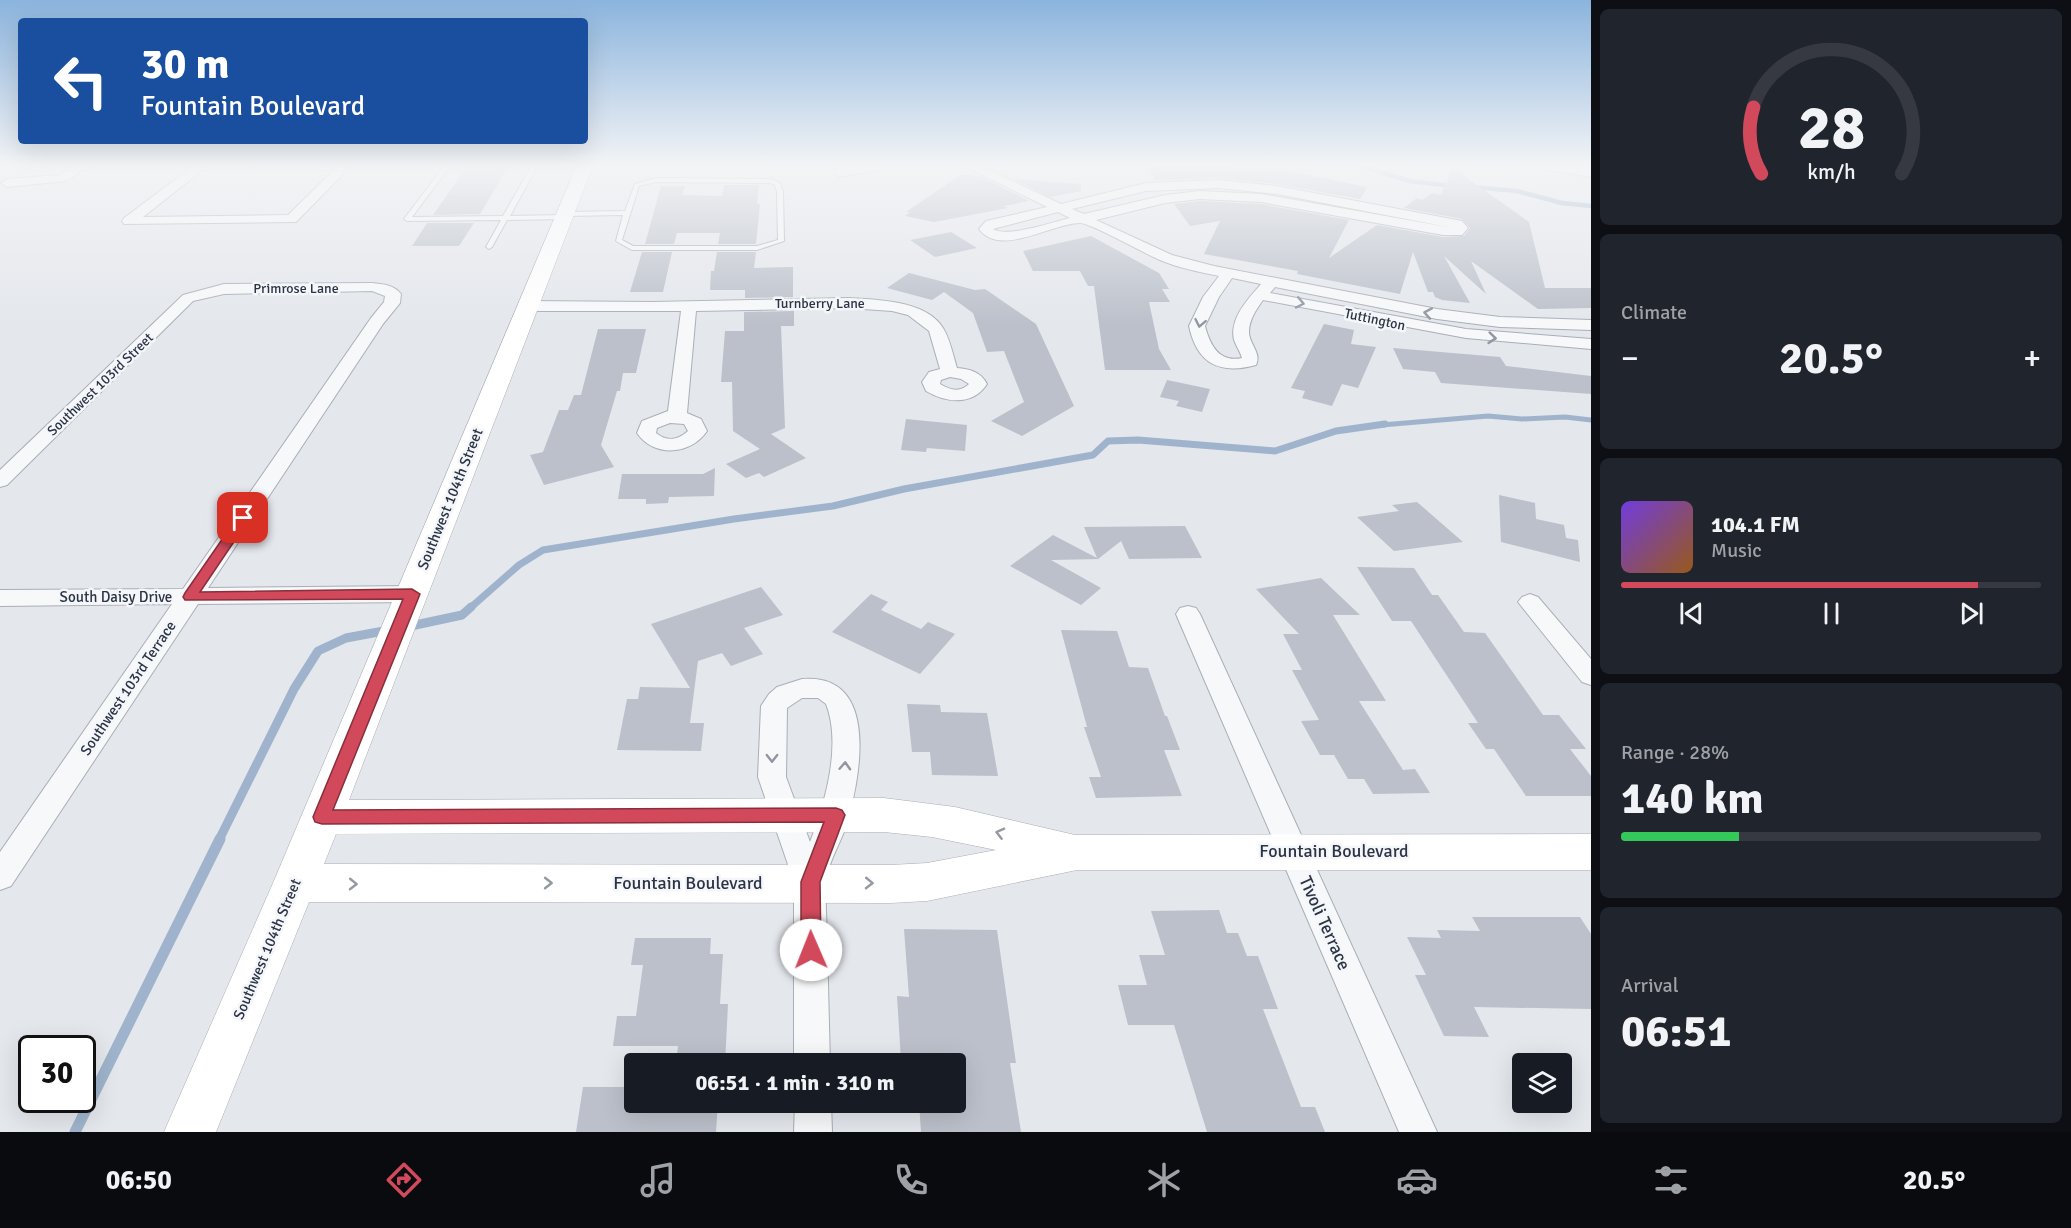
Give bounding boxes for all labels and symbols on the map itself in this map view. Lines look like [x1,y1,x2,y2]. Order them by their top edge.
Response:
street label: Primrose Lane [253,280,339,297]
street label: Turnberry Lane [775,295,865,312]
one-way arrow [1295,296,1305,309]
street label: Tuttington [1343,305,1407,334]
one-way arrow [1424,307,1433,319]
one-way arrow [1194,318,1207,328]
street label: Southwest 103rd Street [44,329,157,439]
one-way arrow [1487,331,1497,344]
street label: Southwest 104th Street [413,426,487,572]
pin [217,492,268,543]
street label: South Daisy Drive [60,588,172,606]
street label: Southwest 103rd Terrace [76,617,180,759]
one-way arrow [766,754,778,763]
one-way arrow [838,762,851,771]
one-way arrow [995,828,1005,841]
street label: Fountain Boulevard [1259,840,1409,862]
street label: Fountain Boulevard [613,872,763,894]
street label: Tivoli Terrace [1294,872,1356,974]
street label: Southwest 104th Street [229,876,305,1022]
one-way arrow [544,877,553,889]
one-way arrow [865,877,874,889]
one-way arrow [349,878,358,890]
position arrow [779,918,843,982]
speed limit sign: 30 [18,1035,96,1113]

